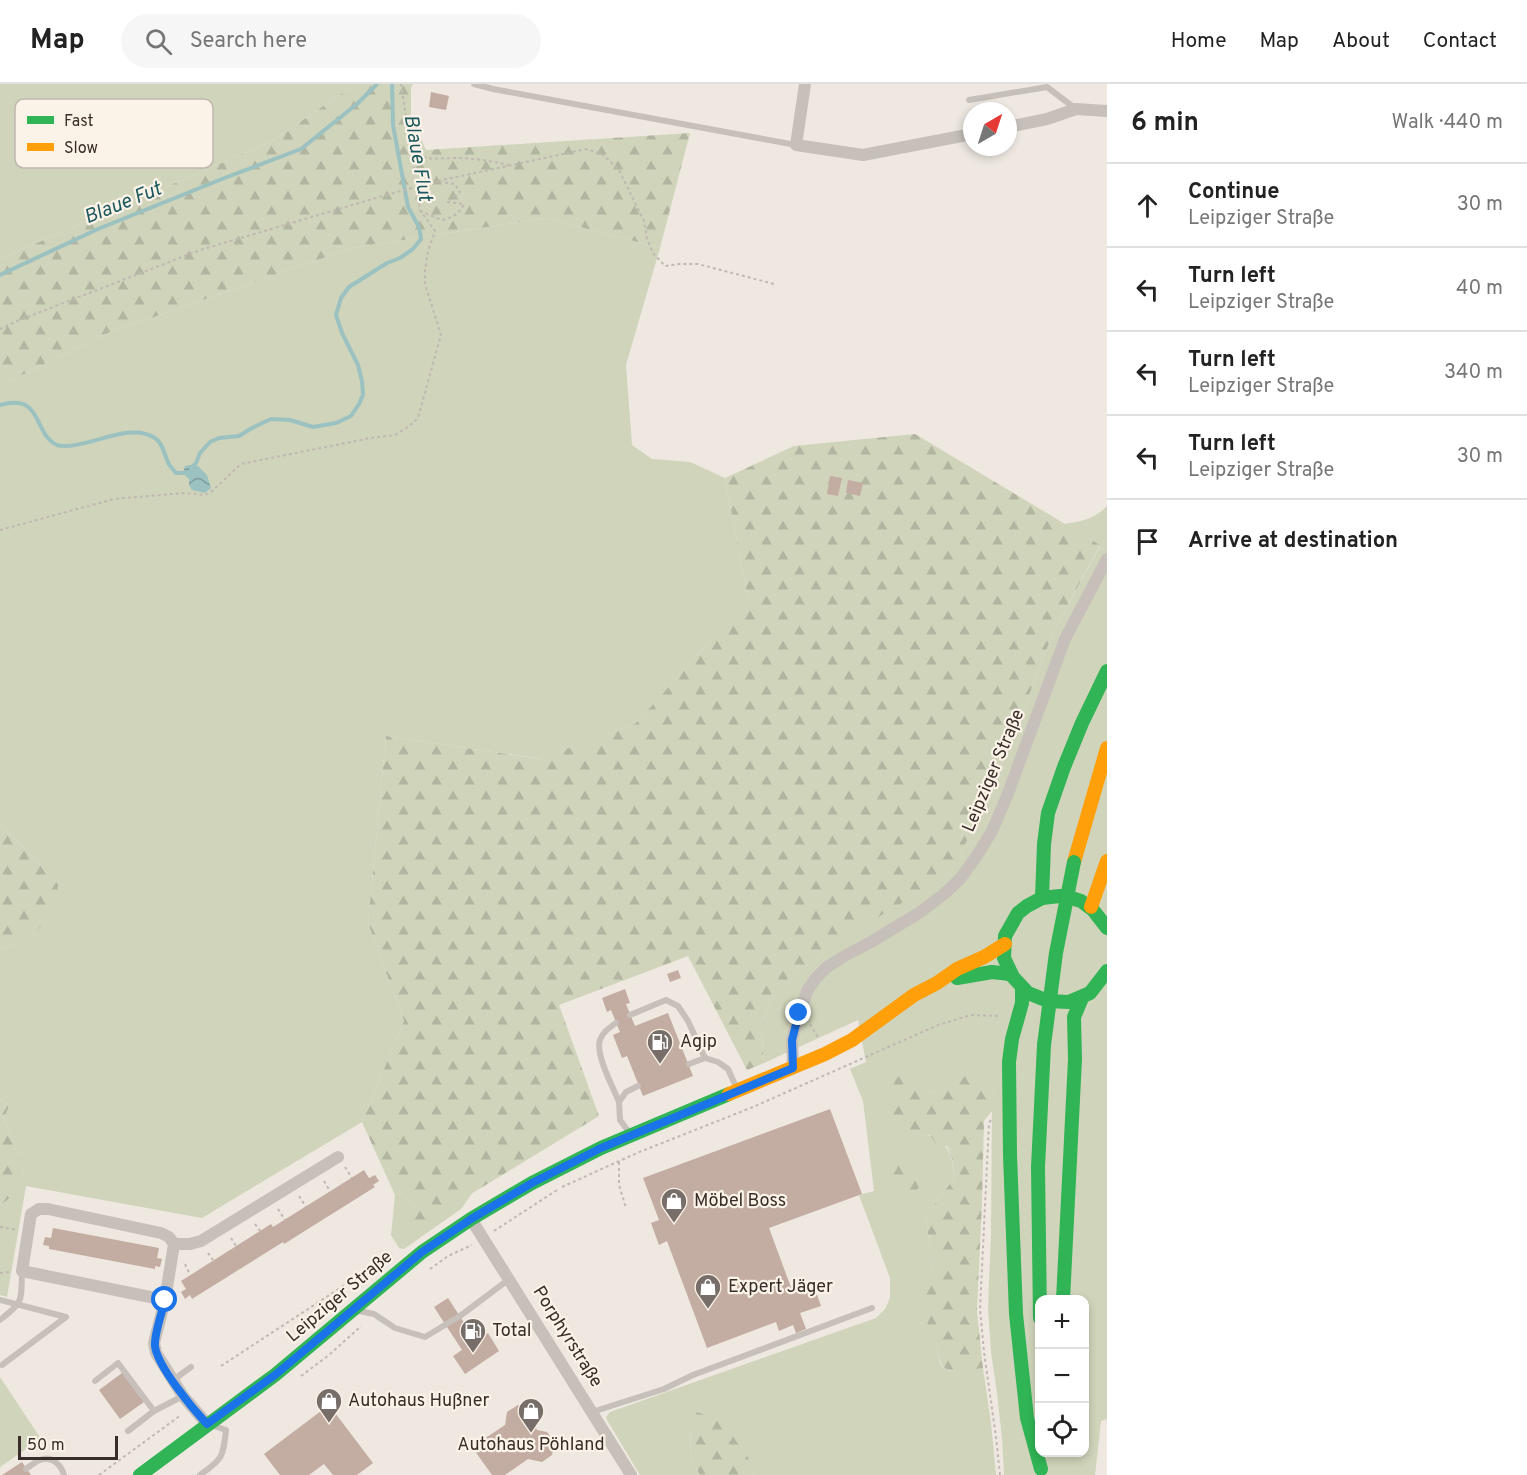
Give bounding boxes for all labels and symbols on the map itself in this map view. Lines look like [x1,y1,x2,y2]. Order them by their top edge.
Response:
legend [15,99,213,168]
north arrow [963,102,1017,156]
text: Fast [64,112,94,132]
water label: Blaue Flut [397,113,438,204]
text: Slow [64,139,98,159]
water label: Blaue Fut [80,176,166,231]
street label: Leipziger Straße [958,706,1030,836]
route end [785,999,811,1025]
fuel station icon: Agip [645,1027,675,1065]
place label: Agip [680,1031,717,1054]
shop icon: Möbel Boss [659,1186,689,1224]
place label: Möbel Boss [694,1190,786,1213]
street label: Leipziger Straße [282,1246,398,1348]
shop icon: Expert Jäger [693,1272,723,1310]
place label: Expert Jäger [728,1276,833,1299]
street label: Porphyrstraße [527,1282,607,1392]
route start [151,1286,177,1312]
fuel station icon: Total [458,1316,488,1354]
place label: Total [492,1320,532,1343]
shop icon: Autohaus Hußner [314,1386,344,1424]
place label: Autohaus Hußner [348,1390,490,1413]
shop icon: Autohaus Pöhland [516,1396,546,1434]
scale bar [18,1433,118,1460]
place label: Autohaus Pöhland [457,1434,605,1457]

